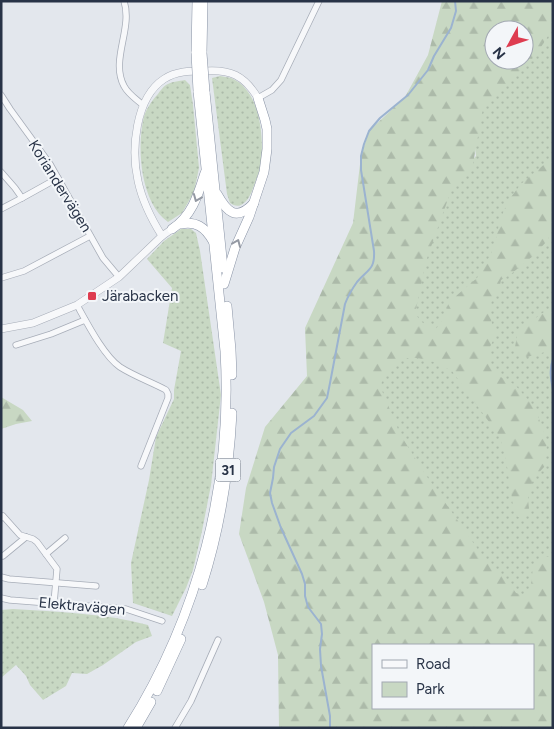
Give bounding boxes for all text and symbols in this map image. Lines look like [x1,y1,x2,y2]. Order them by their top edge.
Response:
north arrow [484,20,534,70]
text: N [489,43,509,63]
street label: Koriandervägen [25,137,95,235]
one-way arrow [192,193,203,202]
one-way arrow [231,239,241,248]
place label: Järabacken [102,287,178,305]
marker: Järabacken [86,290,98,302]
road number: 31 [216,458,240,482]
street label: Elektravägen [38,593,126,619]
legend [372,644,534,709]
text: Road [416,655,451,673]
text: Park [416,680,445,698]

